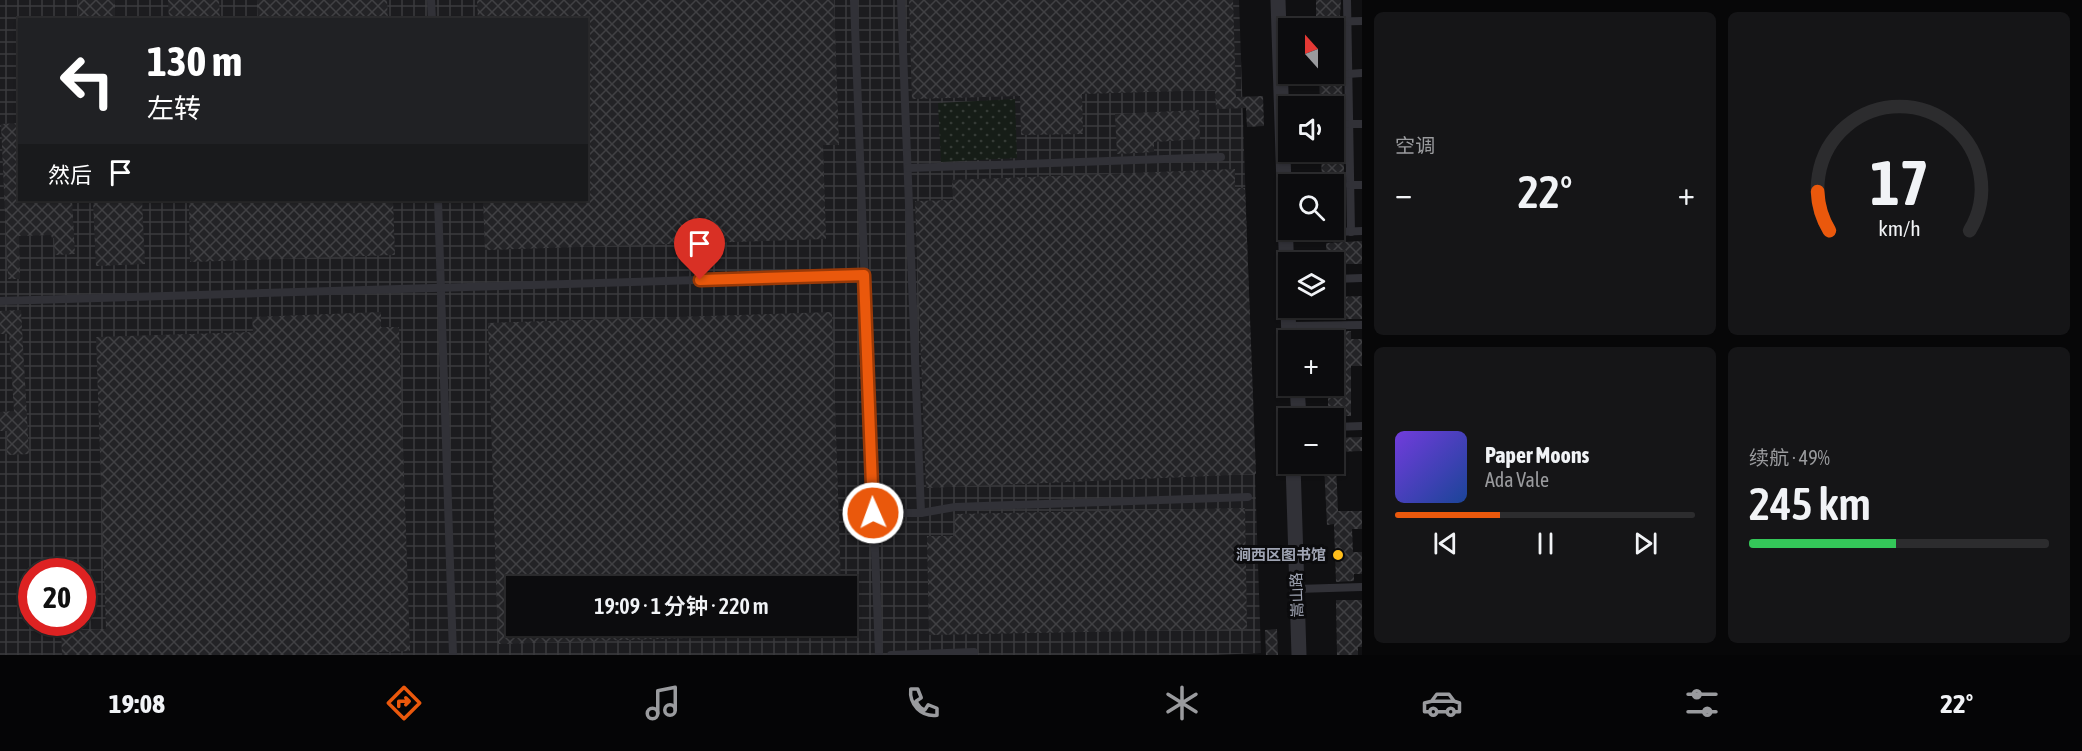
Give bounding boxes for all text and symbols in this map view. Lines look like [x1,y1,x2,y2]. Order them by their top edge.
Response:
north arrow [1278,18,1344,84]
map controls [1278,18,1344,474]
text: 130 m [147,37,242,85]
icon: left [48,42,126,120]
text: 左转 [147,93,201,124]
button: sound [1278,96,1344,162]
text: 空调 [1395,134,1435,157]
text: 17 [1870,147,1928,218]
icon: arrive [104,156,137,189]
text: 然后 [48,162,92,188]
text: 22° [1518,166,1572,218]
button: search [1278,174,1344,240]
text: − [1395,174,1412,212]
text: + [1678,174,1695,212]
text: km/h [1878,216,1920,241]
pin [674,218,725,280]
icon: arrive [683,227,716,260]
button: layers [1278,252,1344,318]
button: + [1278,330,1344,396]
button: − [1278,408,1344,474]
text: Paper Moons [1485,442,1589,468]
text: 续航 · 49% [1749,446,1830,469]
text: Ada Vale [1485,468,1549,491]
text: 245 km [1749,478,1871,530]
position arrow [841,481,905,545]
icon: previous [1429,527,1462,560]
icon: pause [1529,527,1562,560]
icon: next [1629,527,1662,560]
place label: 涧西区图书馆 [1236,546,1326,563]
marker: 涧西区图书馆 [1331,548,1345,562]
speed limit sign: 20 [18,558,96,636]
street label: 嵩山路 [1287,572,1306,618]
text: 19:09 · 1 分钟 · 220 m [594,593,769,619]
icon: directions [383,682,425,724]
icon: music [642,682,684,724]
icon: phone [902,682,944,724]
icon: climate [1161,682,1203,724]
icon: car [1421,682,1463,724]
icon: filters [1681,682,1723,724]
text: 19:08 [109,688,165,719]
text: 22° [1940,688,1973,719]

